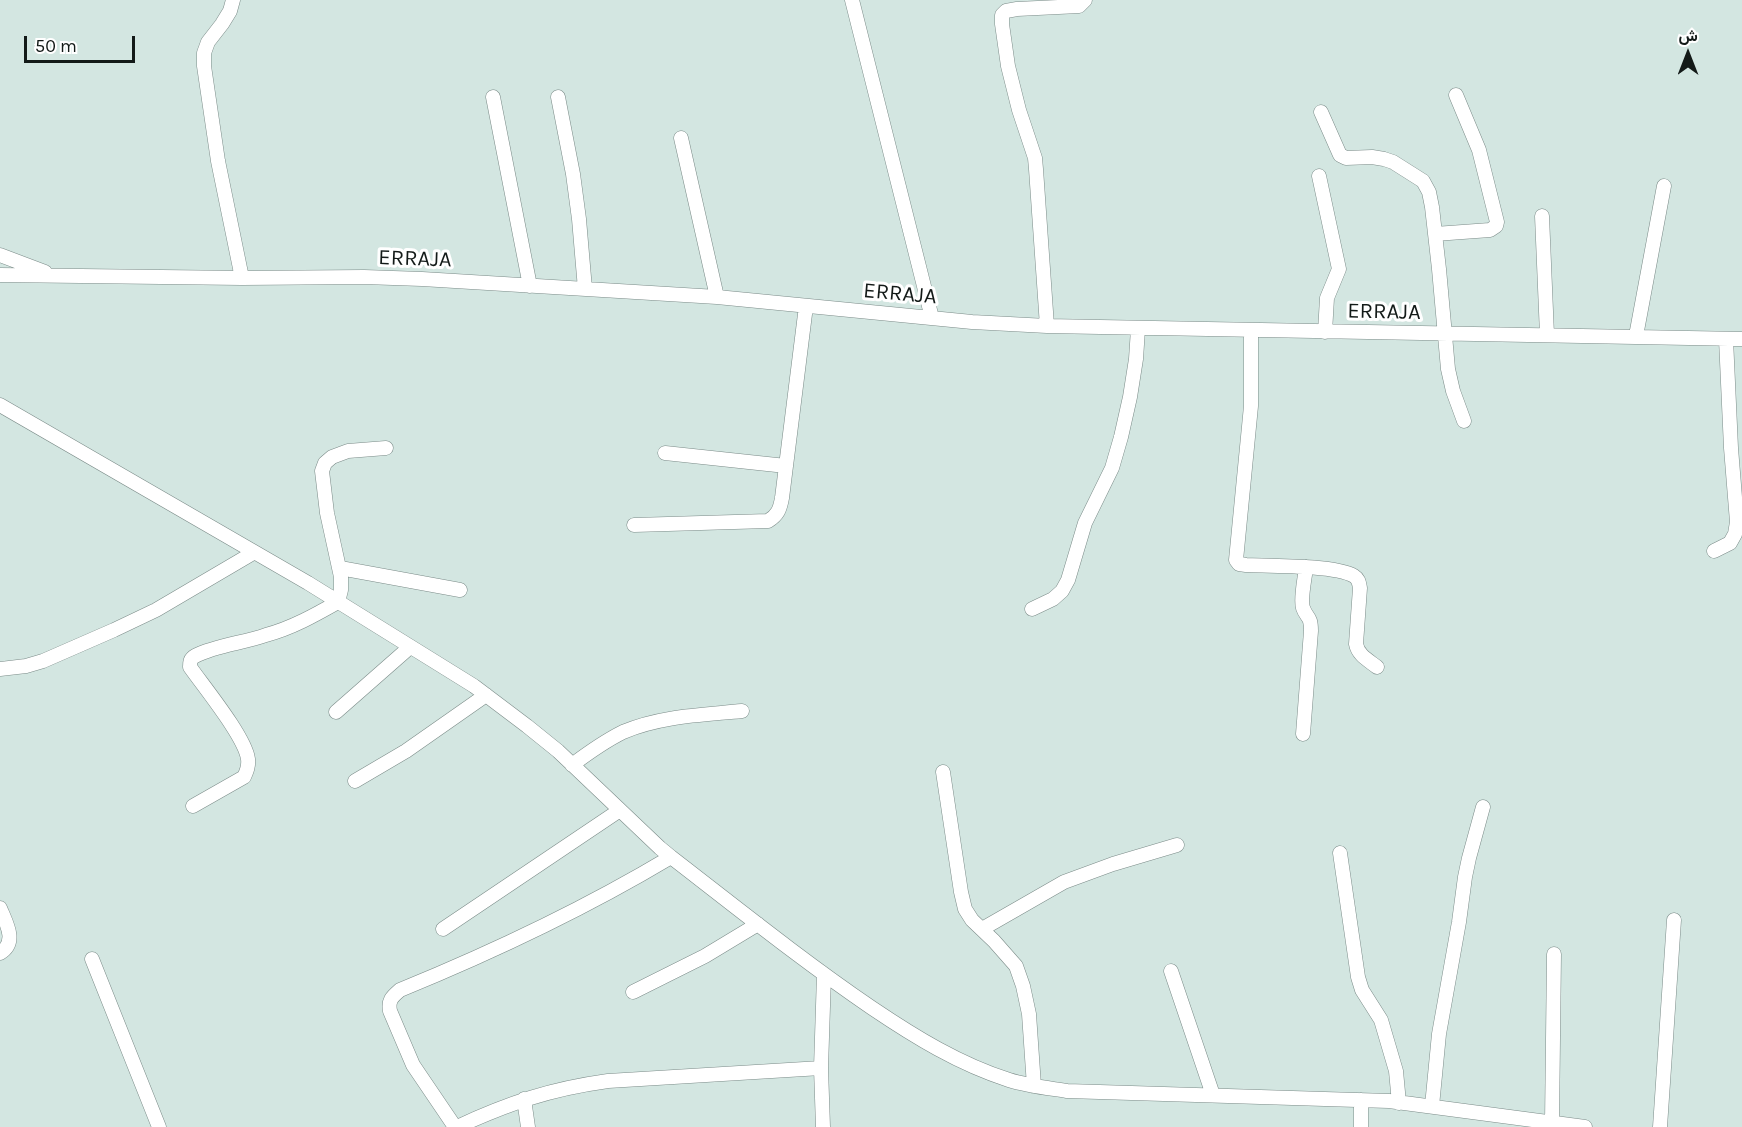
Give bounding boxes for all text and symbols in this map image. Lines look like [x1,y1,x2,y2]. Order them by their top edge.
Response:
scale bar [27,24,138,62]
north arrow [1658,24,1718,84]
text: ش [1678,26,1698,45]
text: 50 m [35,35,77,57]
street label: ERRAJA [378,245,452,273]
street label: ERRAJA [862,278,938,310]
street label: ERRAJA [1347,298,1421,326]

